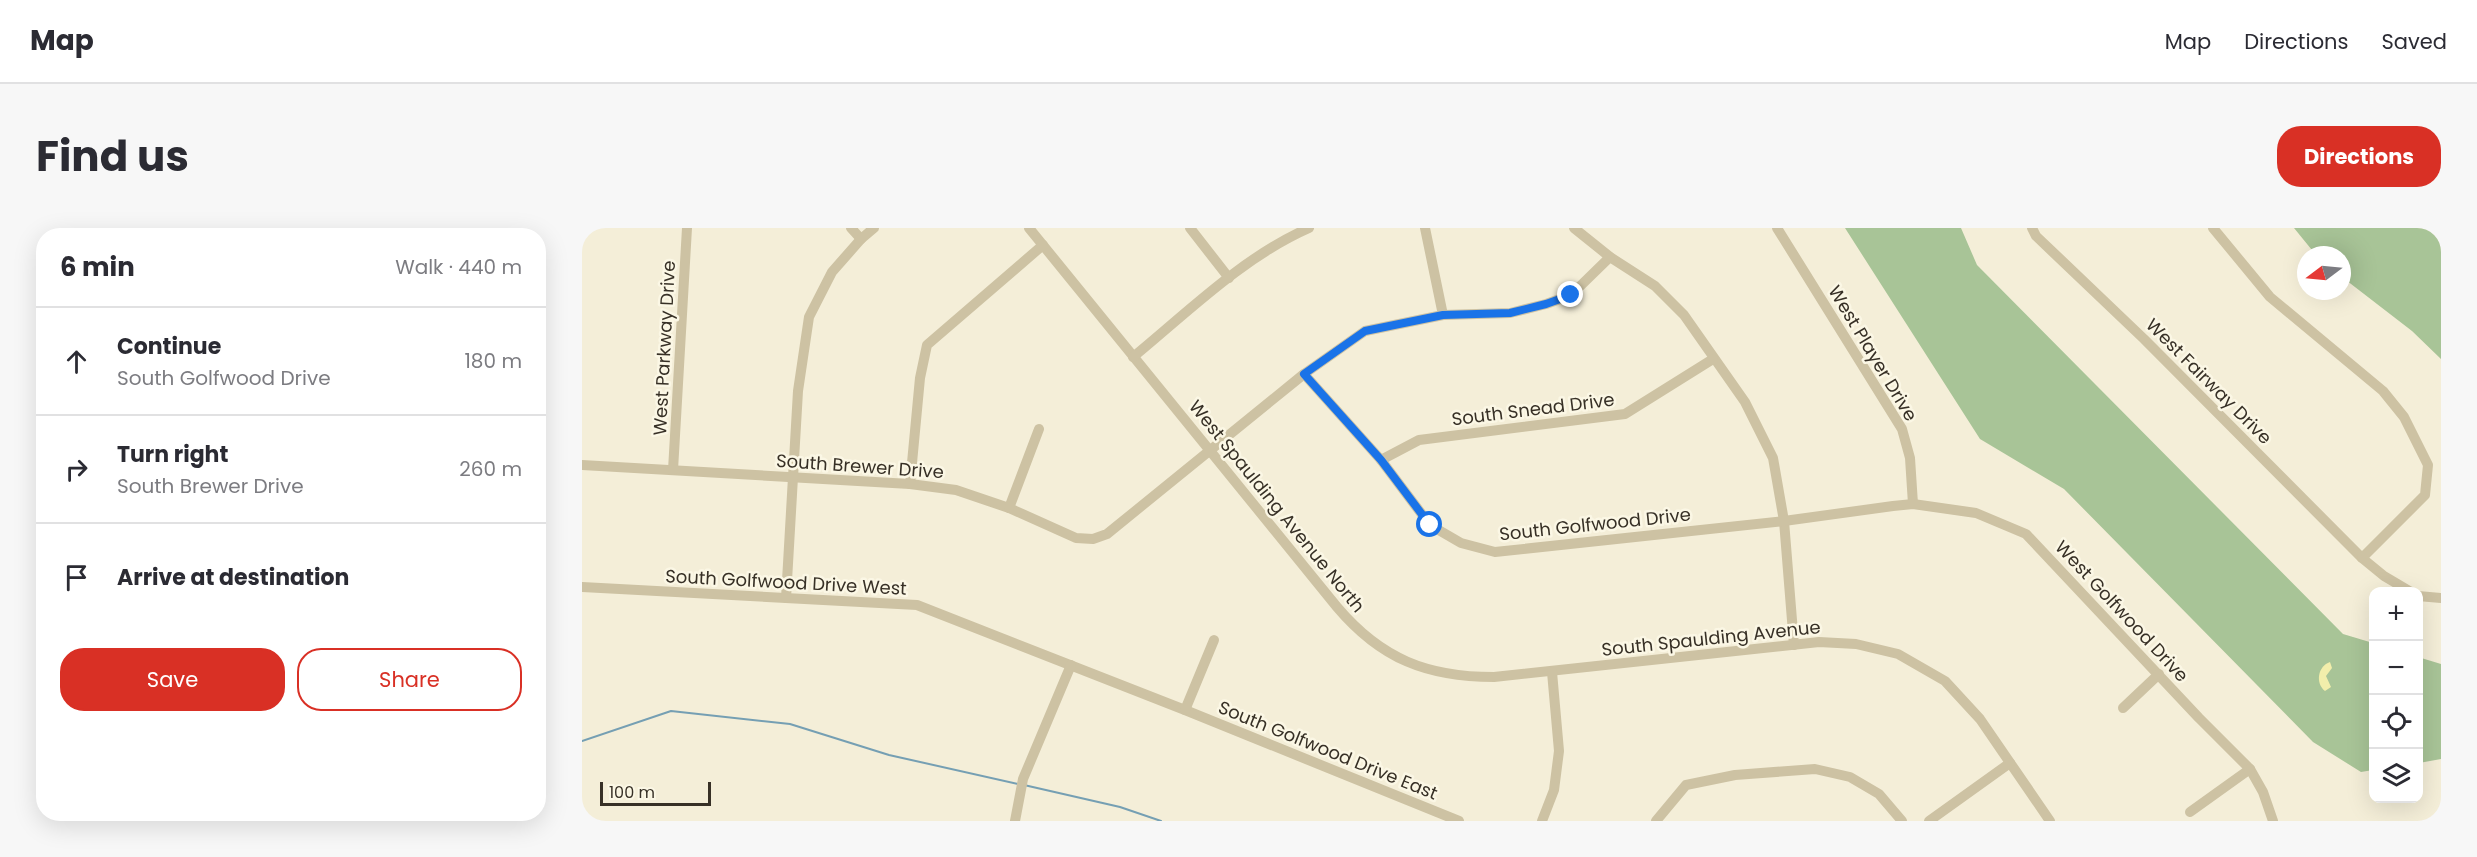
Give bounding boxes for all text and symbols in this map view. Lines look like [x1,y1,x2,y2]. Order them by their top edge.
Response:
text: Map [30,21,94,60]
text: Map [2165,27,2211,56]
text: Directions [2244,27,2348,56]
text: Saved [2381,27,2447,56]
button: Directions [2277,126,2441,187]
text: Find us [36,127,189,186]
north arrow [2297,246,2351,300]
text: 6 min [60,249,135,285]
text: Walk · 440 m [395,253,522,281]
street label: West Parkway Drive [647,260,681,436]
street label: West Player Drive [1823,280,1923,426]
route end [1557,281,1583,307]
street label: West Fairway Drive [2140,312,2278,450]
text: Continue [117,331,221,362]
icon: ahead [60,345,93,378]
text: 180 m [464,347,522,375]
text: South Golfwood Drive [117,364,331,392]
street label: South Snead Drive [1450,387,1616,431]
street label: West Spaulding Avenue North [1183,394,1371,618]
text: Turn right [117,439,228,470]
street label: South Brewer Drive [775,448,945,484]
icon: right [60,453,93,486]
text: 260 m [459,455,522,483]
text: South Brewer Drive [117,472,304,500]
street label: South Golfwood Drive [1498,502,1692,546]
route start [1416,511,1442,537]
street label: West Golfwood Drive [2050,535,2194,687]
icon: arrive [60,561,93,594]
text: Arrive at destination [117,562,349,593]
street label: South Golfwood Drive West [665,563,907,601]
map controls [2369,587,2423,803]
button: + [2369,587,2423,641]
street label: South Spaulding Avenue [1600,614,1822,662]
button: − [2369,641,2423,695]
button: Save [60,648,285,711]
button: Share [297,648,522,711]
street label: South Golfwood Drive East [1215,695,1441,805]
button: locate [2369,695,2423,749]
button: layers [2369,749,2423,803]
scale bar [600,779,711,806]
text: 100 m [609,781,655,804]

